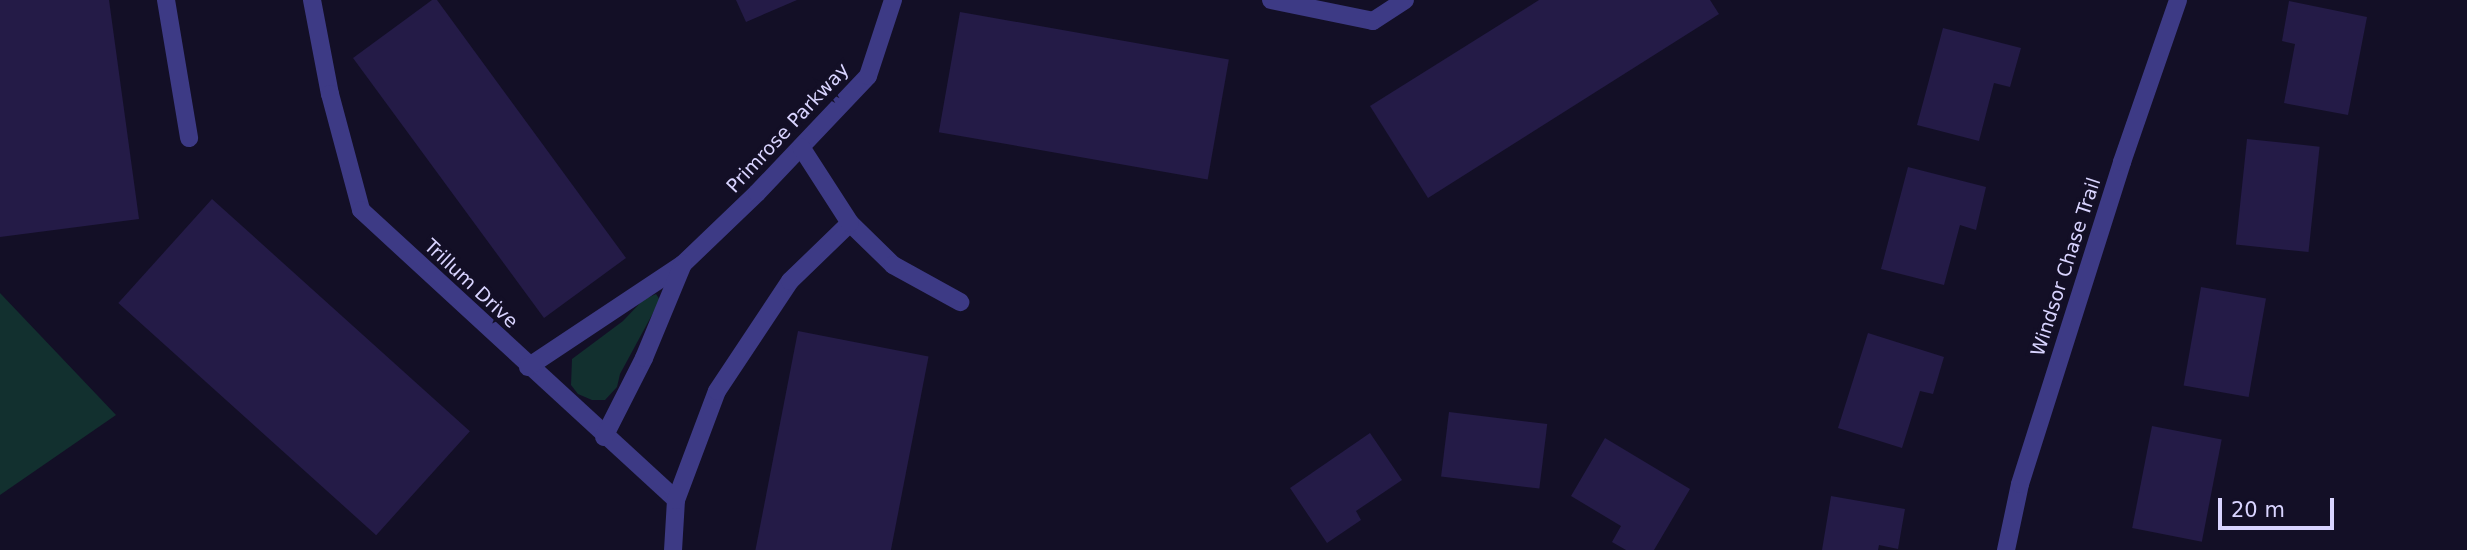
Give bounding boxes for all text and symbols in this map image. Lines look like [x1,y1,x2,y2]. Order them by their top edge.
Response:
street label: Primrose Parkway [722,58,854,198]
street label: Windsor Chase Trail [2026,175,2106,359]
street label: Trillum Drive [419,235,523,333]
scale bar [2222,484,2338,528]
text: 20 m [2231,498,2285,522]

